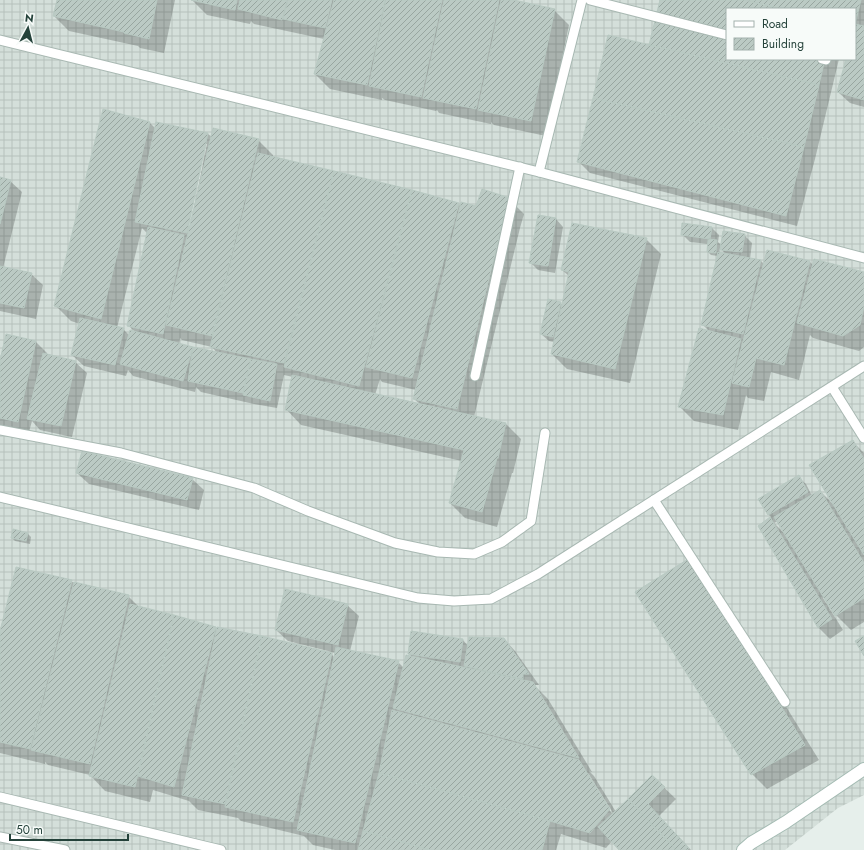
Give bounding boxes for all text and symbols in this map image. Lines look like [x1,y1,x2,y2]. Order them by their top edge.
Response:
north arrow [8,8,48,48]
legend [726,8,856,60]
text: N [24,10,35,27]
text: Road [762,15,788,33]
text: Building [762,35,804,53]
scale bar [10,816,128,842]
text: 50 m [16,821,43,839]

